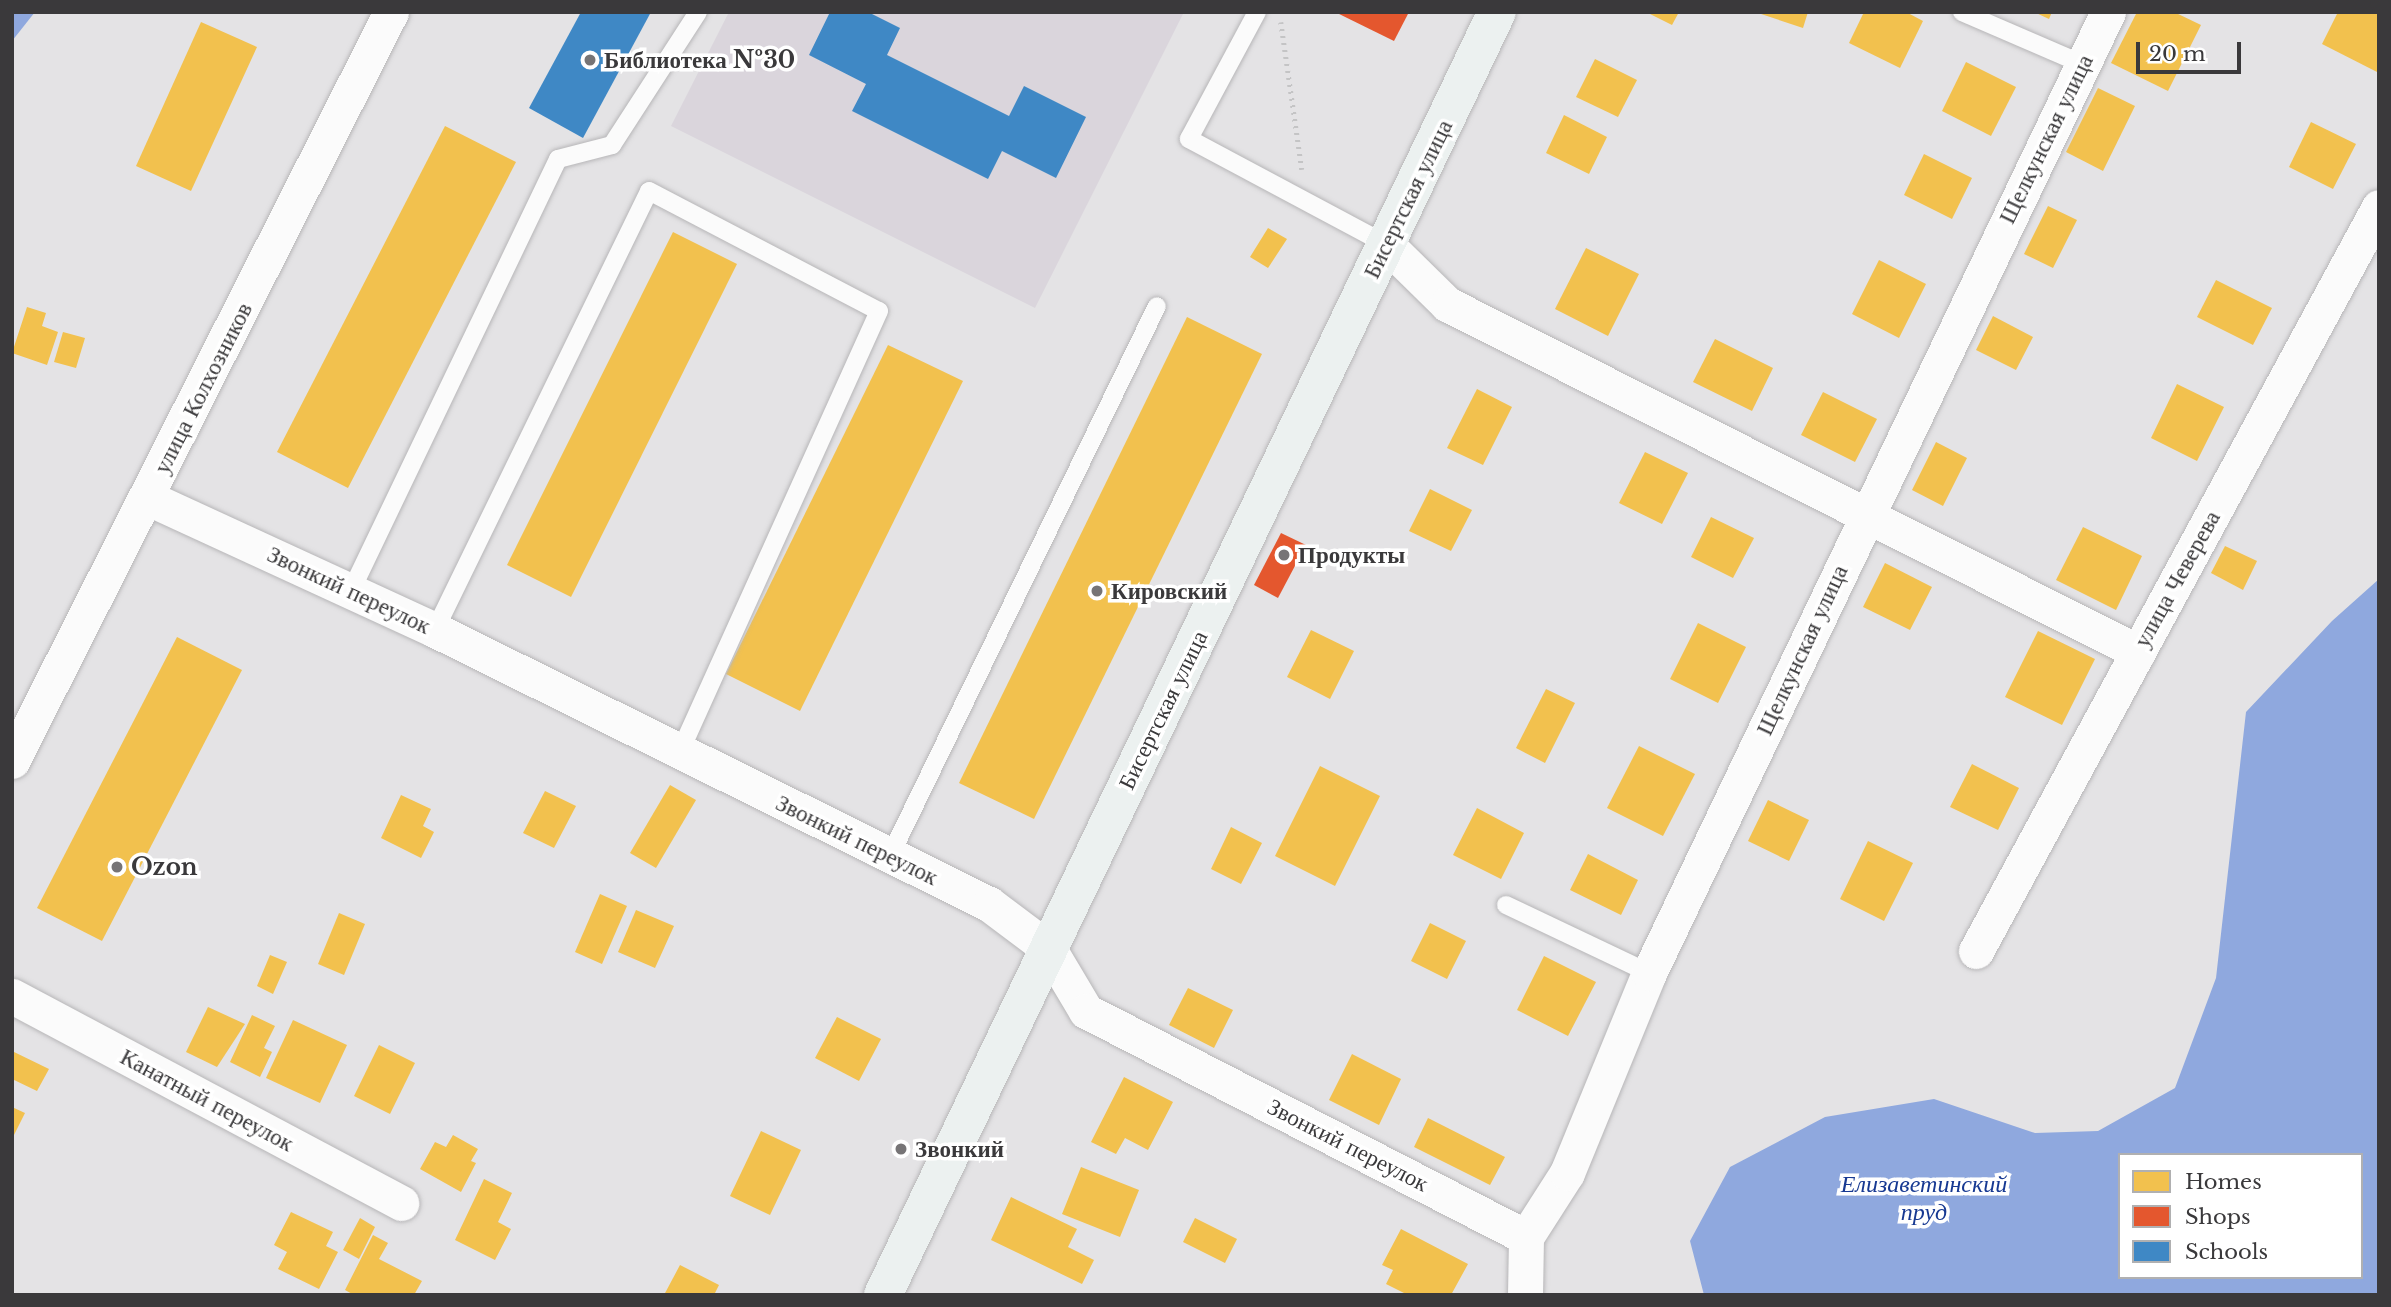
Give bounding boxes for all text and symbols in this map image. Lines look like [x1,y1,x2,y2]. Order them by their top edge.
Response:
scale bar [2139,28,2244,72]
text: 20 m [2149,41,2206,67]
place label: Библиотека №30 [604,46,795,74]
street label: Щелкунская улица [1993,50,2099,228]
marker: Библиотека №30 [582,52,598,68]
street label: Бисертская улица [1358,115,1458,283]
street label: улица Колхозников [148,298,258,478]
street label: улица Чеверева [2128,506,2226,652]
street label: Звонкий переулок [263,540,435,640]
place label: Продукты [1298,541,1405,569]
marker: Продукты [1276,547,1292,563]
street label: Щелкунская улица [1750,560,1854,740]
place label: Кировский [1111,577,1227,605]
marker: Кировский [1089,583,1105,599]
street label: Бисертская улица [1113,626,1213,794]
street label: Звонкий переулок [772,789,942,891]
place label: Ozon [131,853,198,881]
marker: Ozon [109,859,125,875]
street label: Канатный переулок [116,1043,298,1157]
street label: Звонкий переулок [1263,1093,1433,1197]
place label: Звонкий [915,1135,1004,1163]
marker: Звонкий [893,1141,909,1157]
legend [2118,1153,2363,1279]
text: Homes [2185,1169,2262,1195]
water label: Елизаветинский пруд [1841,1170,2007,1226]
text: Shops [2185,1204,2251,1230]
text: Schools [2185,1239,2268,1265]

